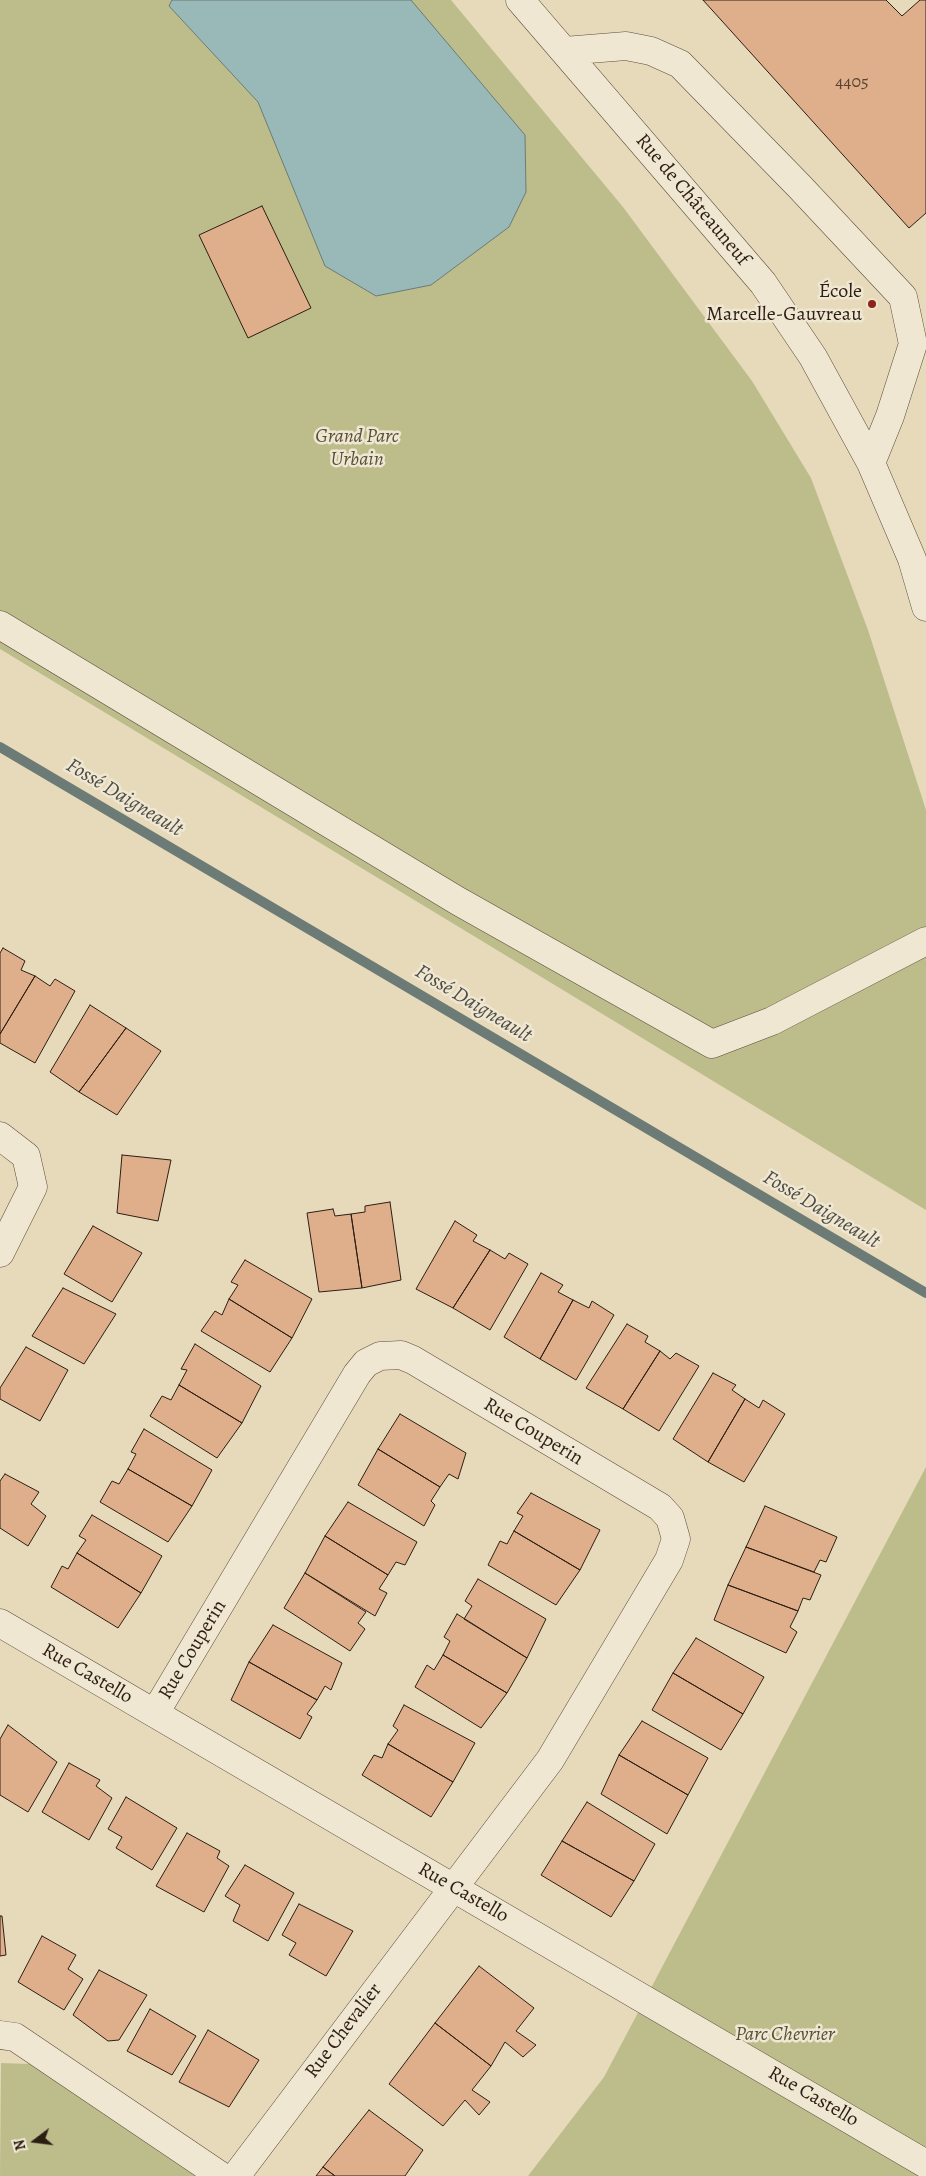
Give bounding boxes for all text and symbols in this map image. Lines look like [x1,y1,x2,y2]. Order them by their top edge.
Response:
house number: 4405 [835,72,869,94]
street label: Rue de Châteauneuf [630,129,754,271]
place label: École Marcelle-Gauvreau [706,280,862,327]
marker: École Marcelle-Gauvreau [866,298,878,310]
park label: Grand Parc Urbain [315,425,399,472]
water label: Fossé Daigneault [61,753,187,843]
water label: Fossé Daigneault [410,959,536,1049]
water label: Fossé Daigneault [758,1165,884,1255]
street label: Rue Couperin [479,1393,587,1471]
street label: Rue Couperin [154,1596,232,1704]
street label: Rue Castello [37,1638,137,1710]
street label: Rue Castello [413,1857,513,1929]
street label: Rue Chevalier [301,1979,387,2083]
park label: Parc Chevrier [735,2023,835,2047]
street label: Rue Castello [763,2061,863,2133]
north arrow [10,2116,60,2166]
text: N [10,2138,31,2152]

